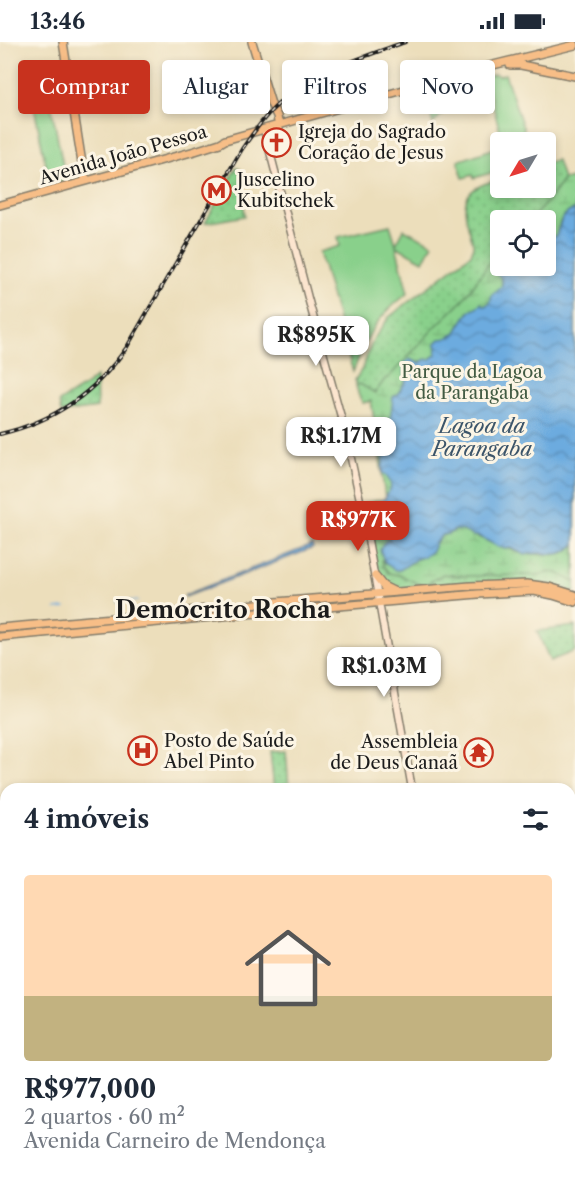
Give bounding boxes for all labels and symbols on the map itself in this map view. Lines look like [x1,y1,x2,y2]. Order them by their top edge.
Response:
street label: Avenida João Pessoa [36,120,210,190]
place label: Igreja do Sagrado Coração de Jesus [298,121,446,164]
church icon: Igreja do Sagrado Coração de Jesus [261,126,293,158]
north arrow [490,132,556,198]
place label: Juscelino Kubitschek [234,169,335,212]
metro station icon: Juscelino Kubitschek [200,174,232,206]
pin: R$895K [267,316,365,367]
park label: Parque da Lagoa da Parangaba [401,361,543,404]
water label: Lagoa da Parangaba [430,414,532,461]
pin: R$1.17M [286,417,396,468]
pin: R$977K [309,501,407,552]
district label: Demócrito Rocha [115,595,332,624]
pin: R$1.03M [329,647,439,698]
place label: Posto de Saúde Abel Pinto [163,730,294,773]
place label: Assembleia de Deus Canaã [330,731,458,774]
hospital icon: Posto de Saúde Abel Pinto [127,735,159,767]
temple icon: Assembleia de Deus Canaã [463,736,495,768]

